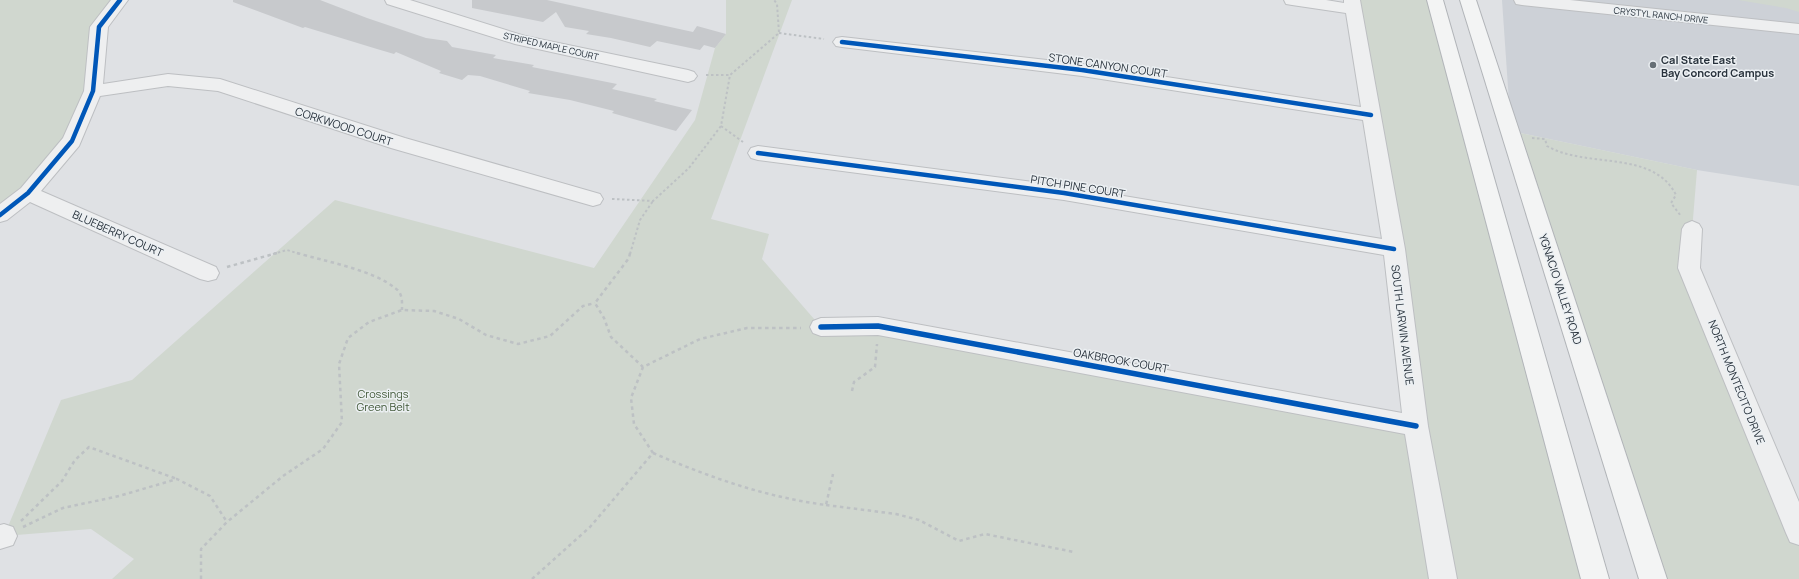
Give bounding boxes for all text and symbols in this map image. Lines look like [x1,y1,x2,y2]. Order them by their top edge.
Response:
street label: CRYSTYL RANCH DRIVE [1613,4,1709,26]
street label: STRIPED MAPLE COURT [502,29,601,63]
street label: STONE CANYON COURT [1048,49,1169,81]
place label: Cal State East Bay Concord Campus [1661,52,1774,80]
marker: Cal State East Bay Concord Campus [1648,60,1658,70]
street label: CORKWOOD COURT [293,103,395,149]
street label: PITCH PINE COURT [1030,171,1127,201]
street label: BLUEBERRY COURT [70,206,166,260]
street label: YGNACIO VALLEY ROAD [1536,232,1586,346]
street label: SOUTH LARWIN AVENUE [1388,264,1418,386]
street label: NORTH MONTECITO DRIVE [1705,318,1769,446]
street label: OAKBROOK COURT [1072,344,1170,376]
park label: Crossings Green Belt [356,386,410,414]

